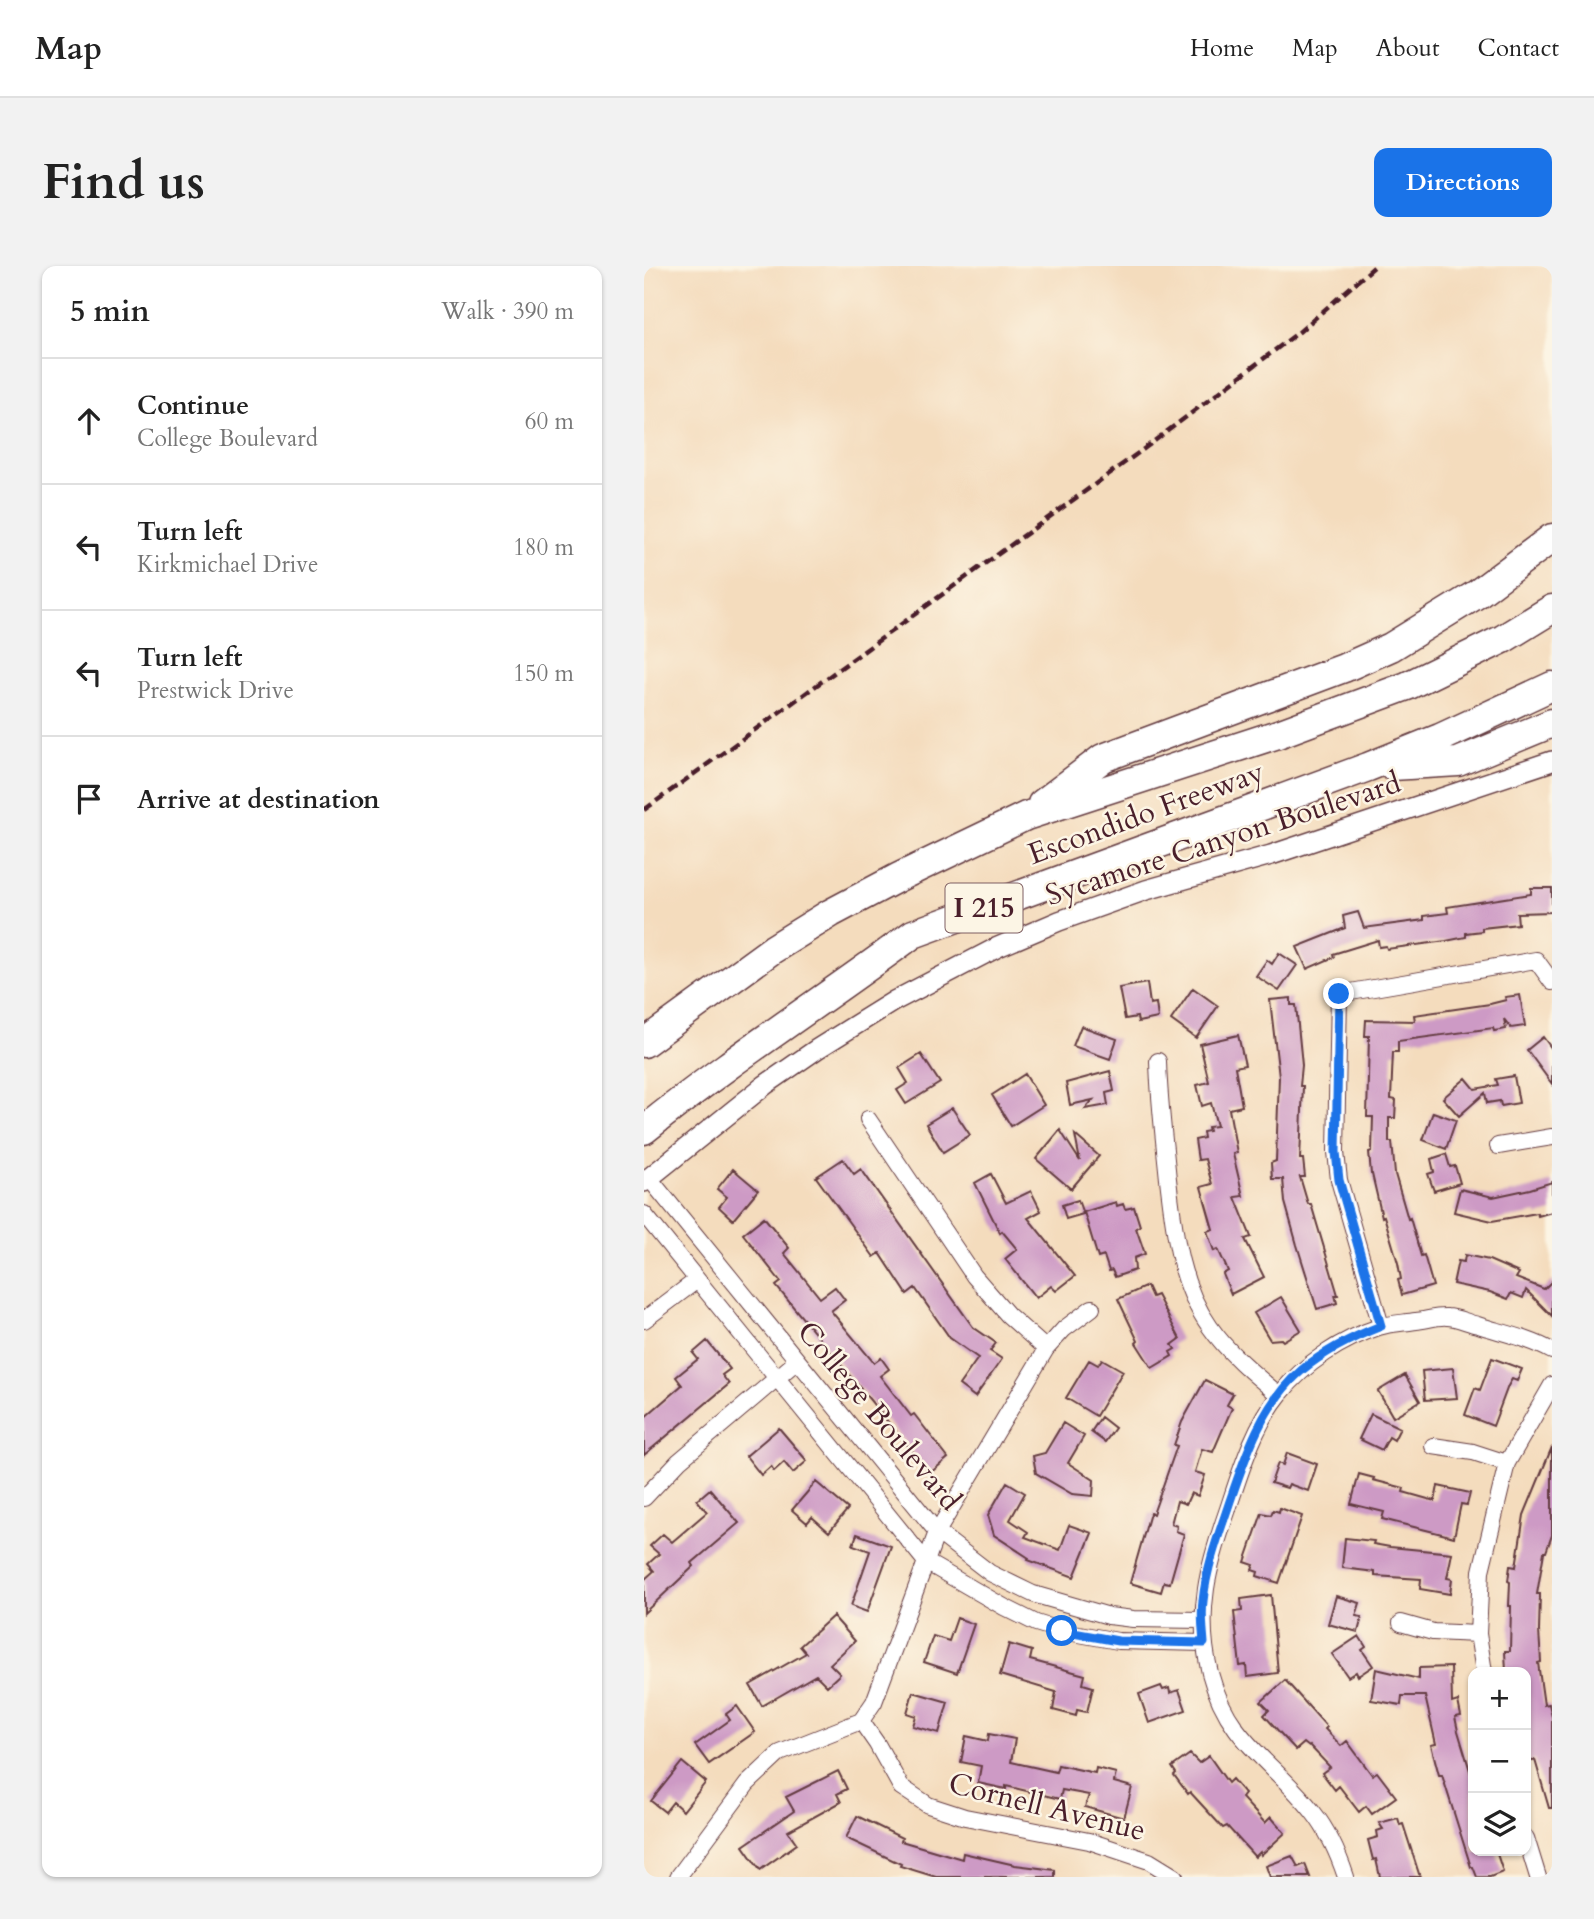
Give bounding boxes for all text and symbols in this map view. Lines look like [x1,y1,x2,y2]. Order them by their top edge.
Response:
text: Map [35,26,102,71]
text: Home [1190,32,1254,65]
text: Map [1292,32,1338,65]
text: About [1376,32,1440,65]
text: Contact [1478,32,1559,65]
button: Directions [1374,148,1552,217]
text: Find us [42,149,205,216]
text: 5 min [70,291,150,332]
text: Walk · 390 m [441,296,574,327]
text: Continue [137,388,249,423]
icon: ahead [70,402,108,440]
text: 60 m [525,406,574,437]
text: College Boulevard [137,423,318,454]
text: Turn left [137,514,242,549]
icon: left [70,528,108,566]
text: 180 m [513,532,574,563]
text: Kirkmichael Drive [137,549,318,580]
text: Turn left [137,640,242,675]
icon: left [70,654,108,692]
text: 150 m [513,658,574,689]
text: Prestwick Drive [137,675,294,706]
street label: Escondido Freeway [1022,751,1270,875]
street label: Sycamore Canyon Boulevard [1040,762,1406,916]
icon: arrive [70,780,108,818]
text: Arrive at destination [137,782,380,817]
road number: I 215 [946,884,1022,932]
route end [1323,978,1354,1009]
street label: College Boulevard [787,1312,971,1520]
route start [1046,1615,1077,1646]
map controls [1468,1667,1531,1856]
button: + [1468,1667,1531,1730]
button: − [1468,1730,1531,1793]
street label: Cornell Avenue [944,1763,1150,1851]
button: layers [1468,1793,1531,1856]

